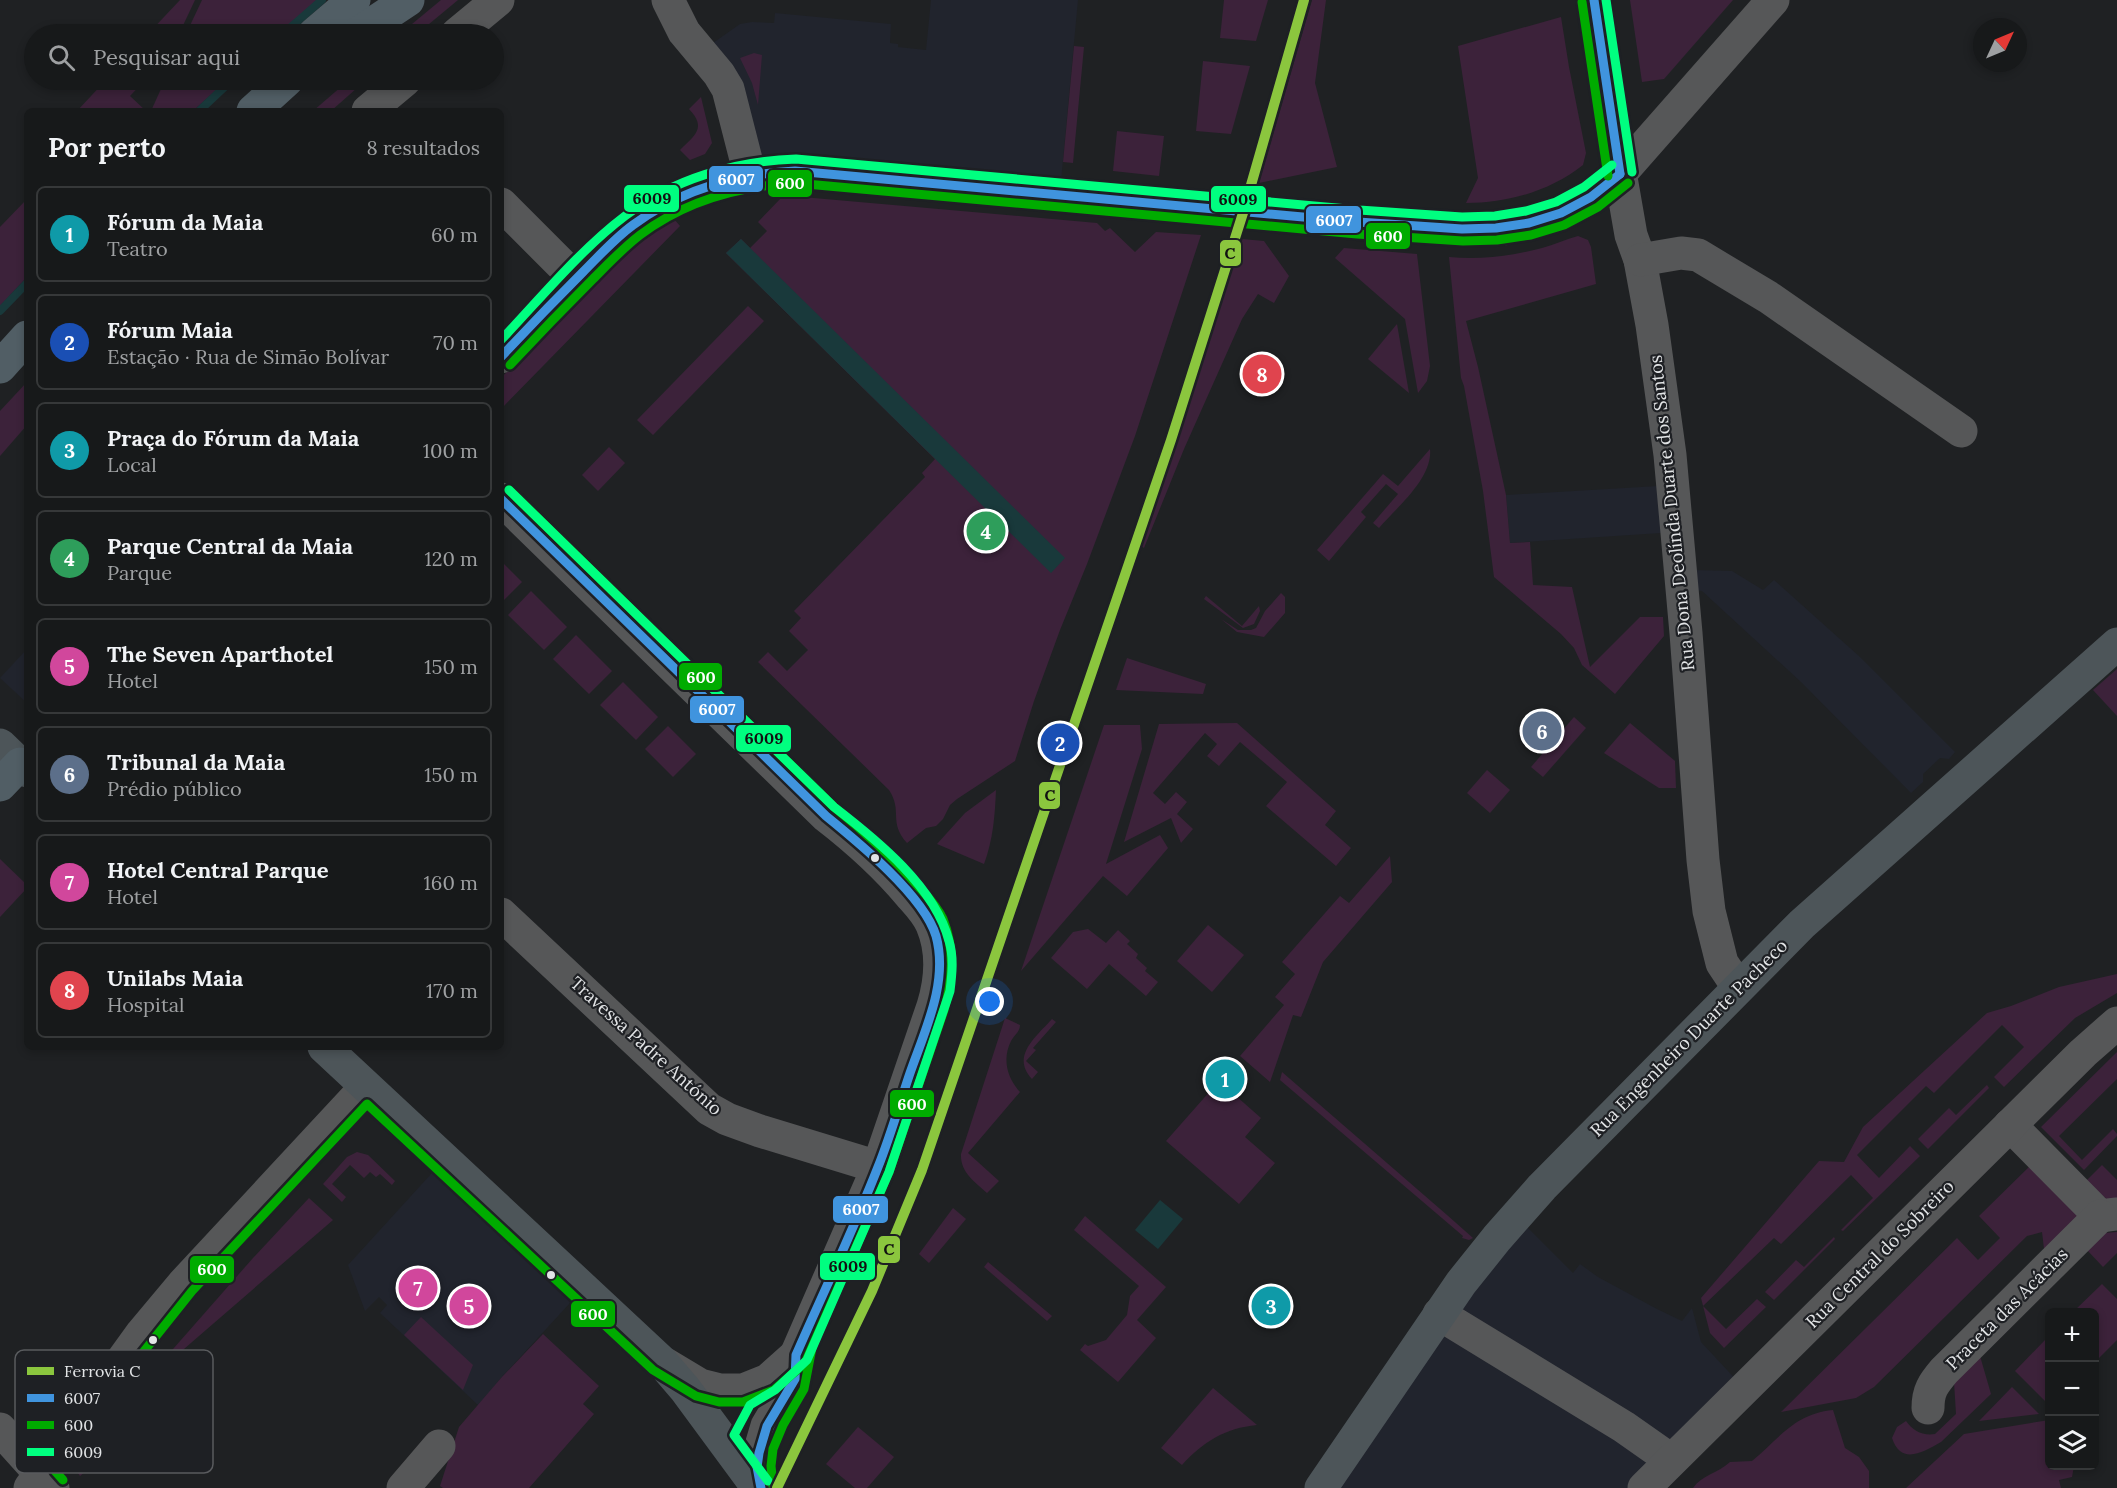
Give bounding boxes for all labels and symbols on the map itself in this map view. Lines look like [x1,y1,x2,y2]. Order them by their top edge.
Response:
north arrow [1973,18,2027,72]
line badge: 6007 [708,165,764,193]
text: 6007 [717,169,755,189]
line badge: 600 [767,169,813,198]
text: 600 [775,173,805,193]
line badge: 6009 [623,184,680,213]
line badge: 6009 [1210,185,1267,213]
text: 6009 [633,188,671,208]
text: 6009 [1219,189,1257,209]
line badge: 6007 [1305,205,1362,234]
text: 6007 [1315,210,1353,230]
line badge: 600 [1365,222,1411,250]
text: 600 [1373,226,1403,246]
line badge: C [1219,239,1242,267]
text: C [1224,243,1236,263]
pin: 8 [1242,352,1282,397]
street label: Rua Dona Deolínda Duarte dos Santos [1643,354,1700,672]
pin: 4 [966,508,1006,554]
line badge: 600 [678,662,723,691]
text: 600 [686,667,716,687]
line badge: 6007 [689,695,745,724]
text: 6007 [698,699,736,719]
pin: 6 [1522,708,1562,754]
pin: 2 [1040,720,1080,766]
line badge: 6009 [735,724,792,753]
text: 6009 [745,728,783,748]
line badge: C [1038,781,1061,810]
text: C [1044,785,1056,805]
unlabelled marker [869,852,881,864]
street label: Rua Engenheiro Duarte Pacheco [1585,934,1792,1141]
street label: Travessa Padre António [566,971,727,1120]
your location [975,987,1004,1016]
pin: 1 [1206,1056,1244,1102]
line badge: 600 [889,1089,935,1118]
text: 600 [897,1094,927,1114]
street label: Rua Central do Sobreiro [1801,1175,1959,1333]
line badge: 6007 [832,1195,889,1224]
text: 6007 [842,1199,880,1219]
line badge: C [877,1235,901,1264]
text: C [883,1239,895,1259]
street label: Praceta das Acácias [1941,1243,2073,1375]
line badge: 6009 [819,1252,876,1281]
line badge: 600 [189,1255,235,1284]
text: 6009 [829,1256,867,1276]
text: 600 [197,1259,227,1279]
pin: 7 [398,1266,438,1310]
unlabelled marker [545,1269,557,1281]
pin: 5 [450,1284,488,1328]
pin: 3 [1252,1284,1290,1328]
line badge: 600 [570,1300,616,1328]
text: 600 [578,1304,608,1324]
unlabelled marker [147,1334,159,1346]
legend [15,1350,213,1473]
text: Ferrovia C [64,1361,140,1381]
text: 6007 [64,1388,101,1408]
text: 600 [64,1415,93,1435]
text: 6009 [64,1442,102,1462]

